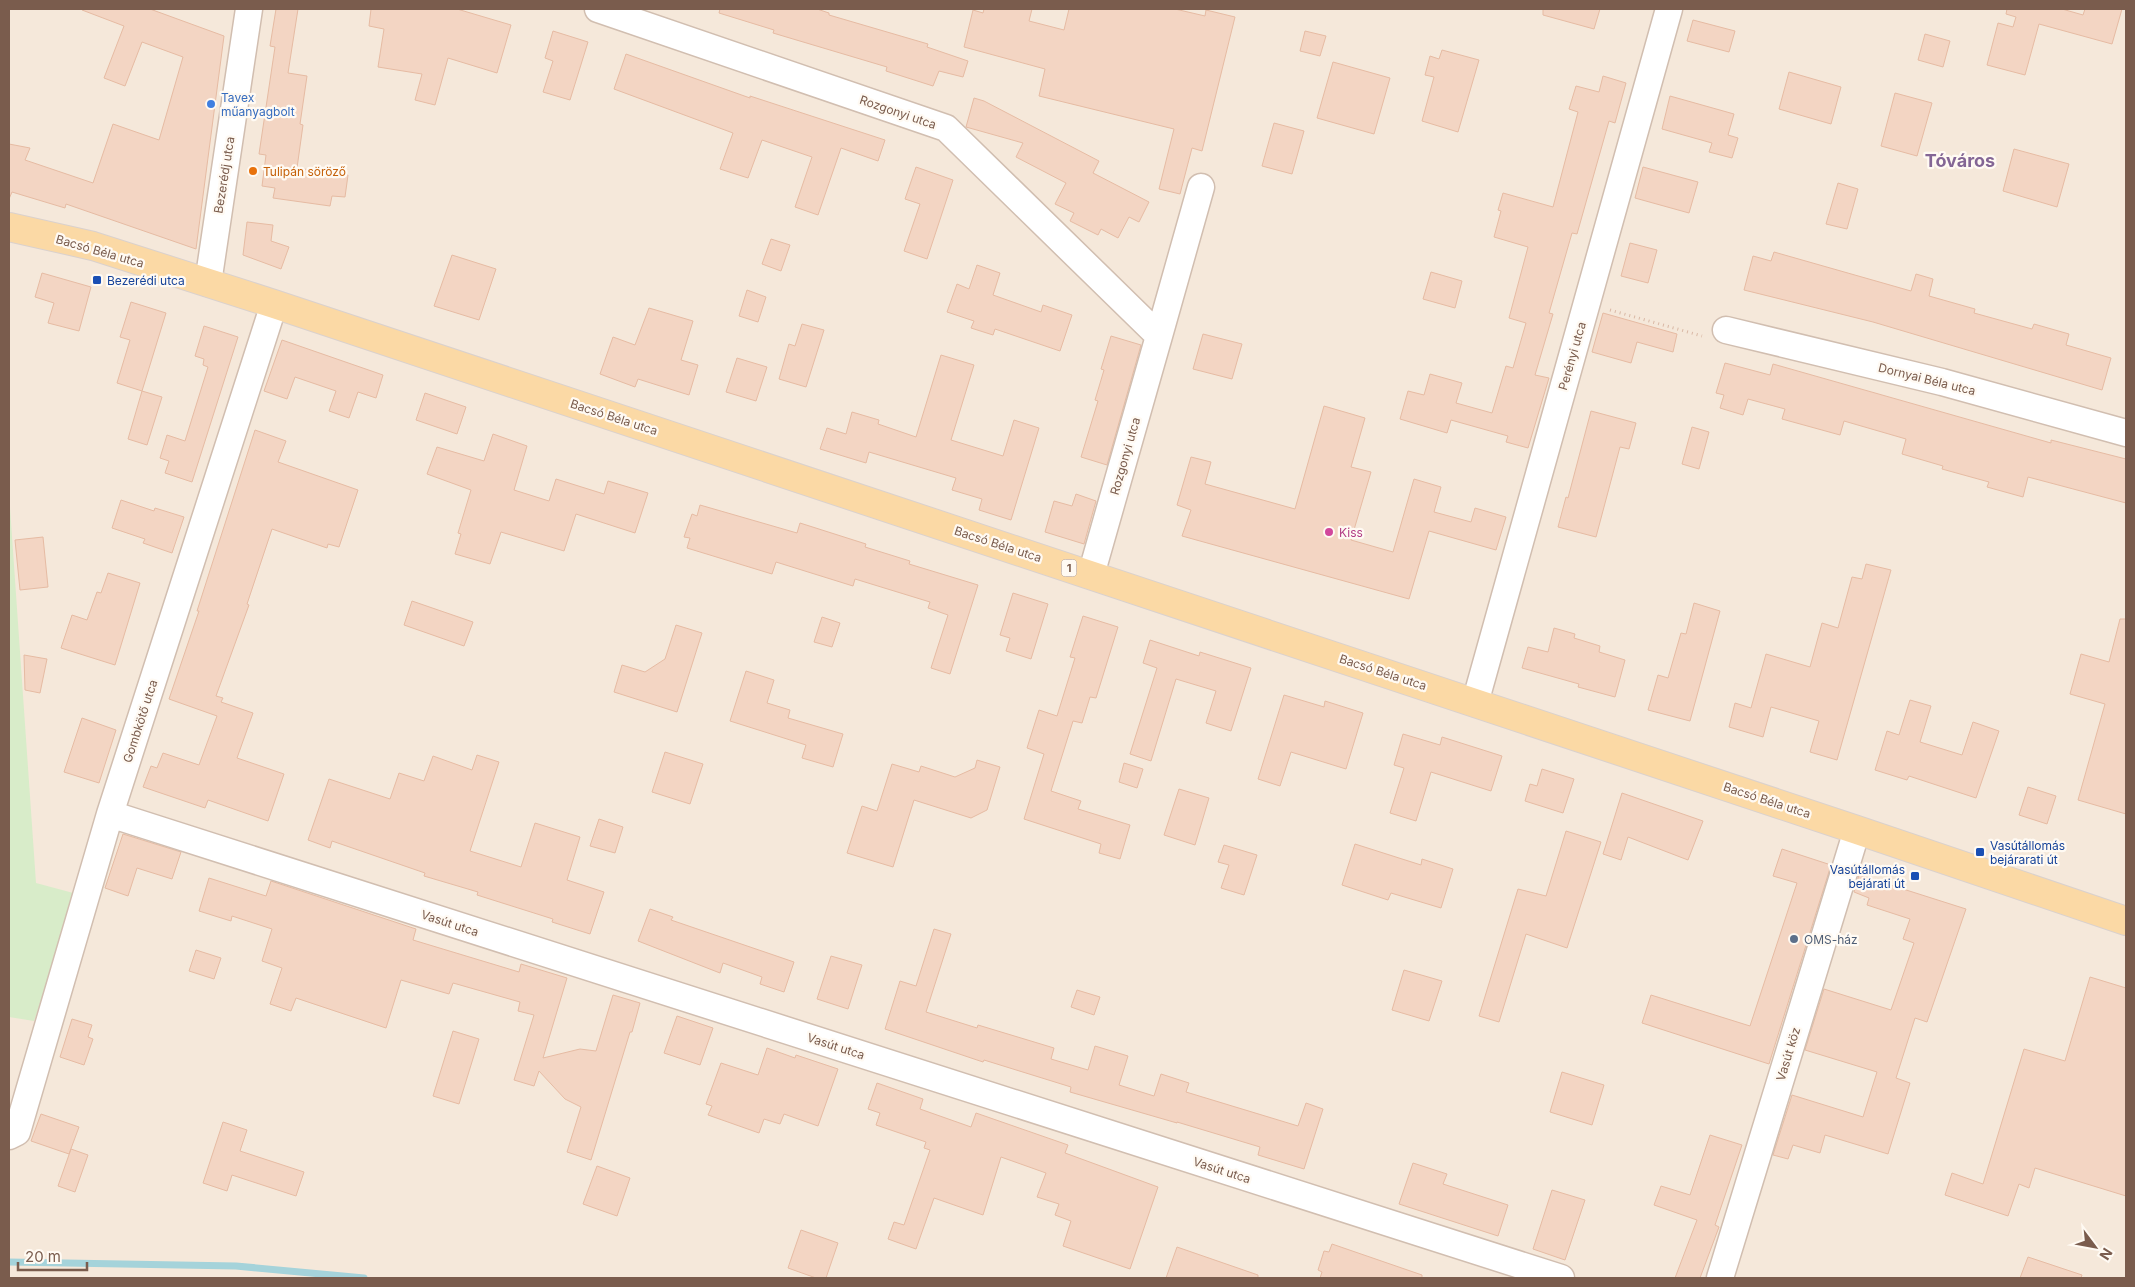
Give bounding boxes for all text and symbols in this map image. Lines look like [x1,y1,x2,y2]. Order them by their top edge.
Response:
place label: Tavex műanyagbolt [221,90,295,119]
street label: Rozgonyi utca [858,92,938,132]
marker: Tavex műanyagbolt [205,98,217,110]
street label: Bezerédj utca [211,135,237,215]
district label: Tóváros [1925,150,1995,171]
place label: Tulipán söröző [263,164,346,179]
marker: Tulipán söröző [247,165,259,177]
street label: Bacsó Béla utca [54,231,146,271]
place label: Bezerédi utca [107,273,185,288]
marker: Bezerédi utca [91,274,103,286]
street label: Perényi utca [1555,320,1589,392]
street label: Dornyai Béla utca [1877,360,1977,398]
street label: Bacsó Béla utca [568,396,660,438]
street label: Rozgonyi utca [1107,415,1143,497]
street label: Bacsó Béla utca [952,523,1044,565]
place label: Kiss [1339,525,1363,540]
marker: Kiss [1323,526,1335,538]
road number: 1 [1062,560,1076,576]
street label: Bacsó Béla utca [1337,651,1429,693]
street label: Gombkötő utca [119,678,161,764]
street label: Bacsó Béla utca [1721,779,1813,821]
place label: Vasútállomás bejárarati út [1990,838,2065,867]
marker: Vasútállomás bejárarati út [1974,846,1986,858]
place label: Vasútállomás bejárati út [1830,862,1905,891]
marker: Vasútállomás bejárati út [1909,870,1921,882]
street label: Vasút utca [419,907,481,939]
place label: OMS-ház [1804,932,1858,947]
marker: OMS-ház [1788,933,1800,945]
street label: Vasút köz [1773,1025,1803,1083]
street label: Vasút utca [805,1030,867,1062]
street label: Vasút utca [1191,1154,1253,1186]
north arrow [2070,1222,2120,1272]
scale bar [18,1240,86,1272]
text: N [2096,1245,2116,1263]
text: 20 m [25,1247,61,1266]

